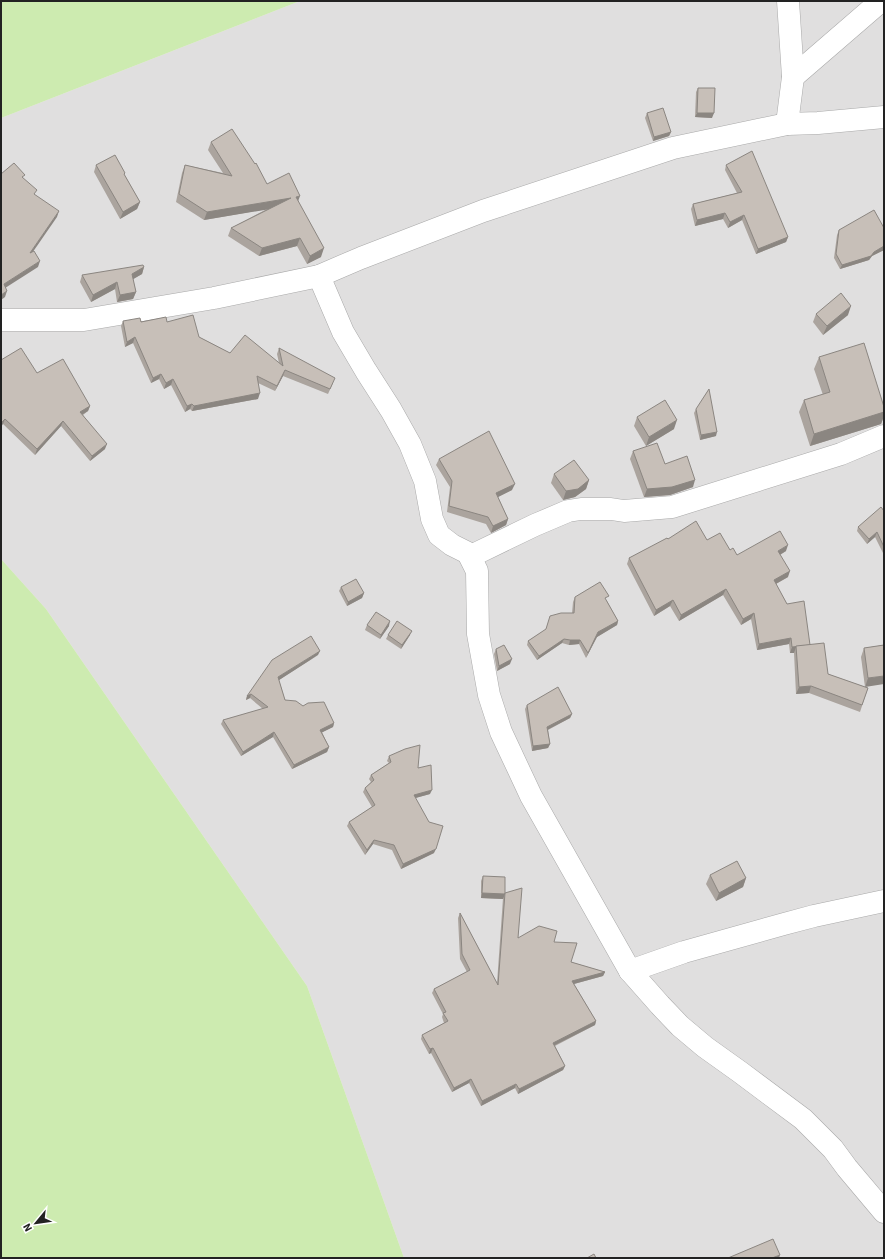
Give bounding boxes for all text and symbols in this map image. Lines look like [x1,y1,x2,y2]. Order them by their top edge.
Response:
north arrow [16,1203,56,1243]
text: N [19,1221,36,1234]

